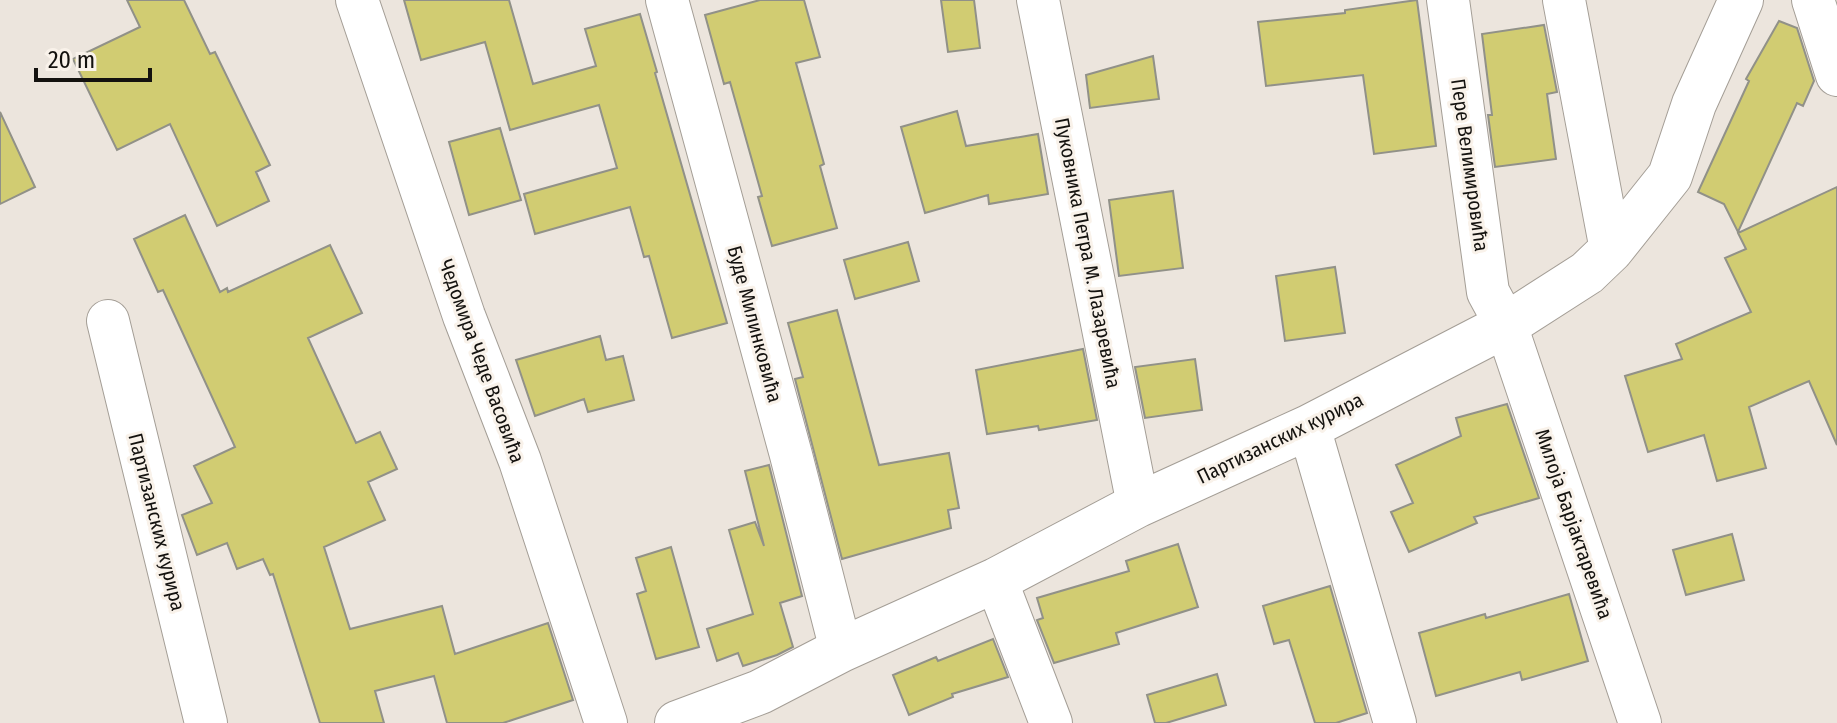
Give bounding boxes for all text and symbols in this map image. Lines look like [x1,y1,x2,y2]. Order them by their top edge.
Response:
scale bar [36,32,150,82]
text: 20 m [48,46,95,74]
street label: Пере Велимировића [1446,77,1494,253]
street label: Пуковника Петра М. Лазаревића [1050,116,1126,390]
street label: Буде Милинковића [723,243,787,405]
street label: Чедомира Чеде Васовића [434,256,530,466]
street label: Партизанских курира [1193,387,1367,489]
street label: Милоја Барјактаревића [1530,426,1618,622]
street label: Партизанских курира [123,431,191,613]

